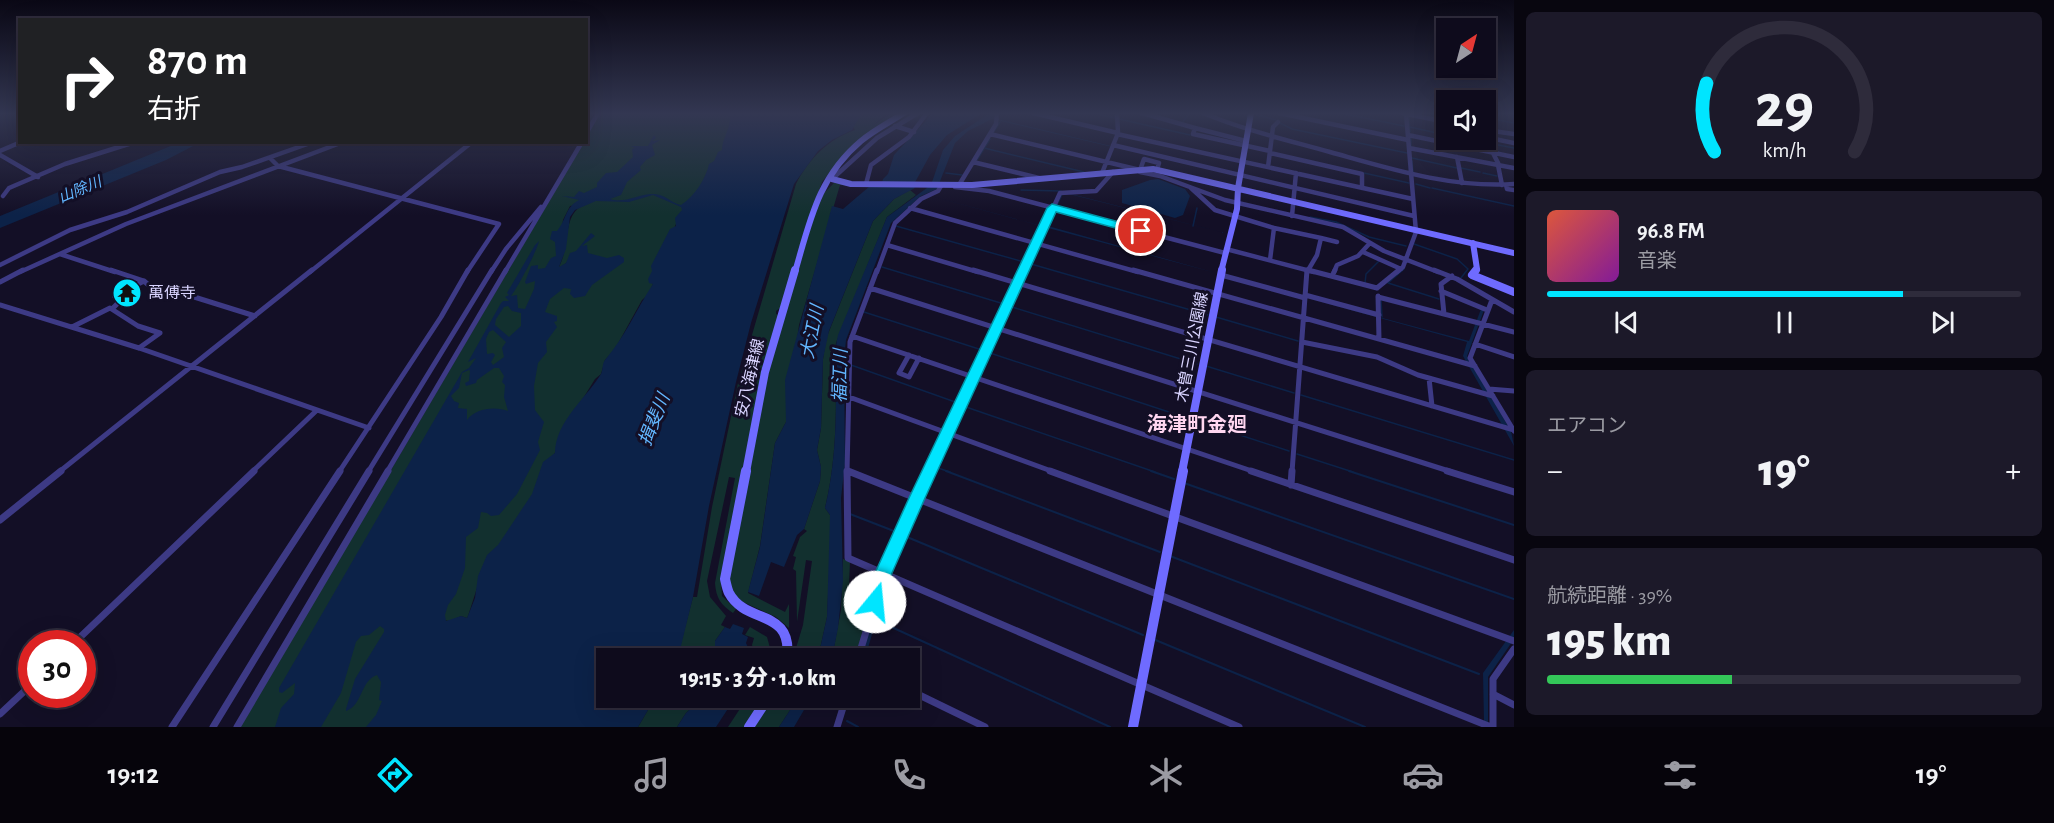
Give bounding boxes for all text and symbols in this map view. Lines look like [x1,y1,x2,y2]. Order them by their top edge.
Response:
north arrow [1436,18,1496,78]
map controls [1436,18,1496,150]
text: 870 m [147,40,248,82]
icon: right [48,42,126,120]
text: 29 [1754,77,1814,139]
button: sound [1436,90,1496,150]
text: 右折 [147,96,201,123]
text: km/h [1762,141,1806,162]
water label: 山除川 [56,173,105,206]
pin [1115,205,1166,256]
icon: arrive [1124,214,1157,247]
text: 96.8 FM [1637,220,1705,242]
text: 音楽 [1637,251,1677,271]
temple icon: 萬傅寺 [111,277,143,309]
place label: 萬傅寺 [148,284,196,301]
street label: 木曽三川公園線 [1172,290,1211,404]
water label: 大江川 [797,301,827,360]
icon: previous [1610,306,1643,339]
icon: pause [1768,306,1801,339]
icon: next [1926,306,1959,339]
street label: 安八海津線 [732,337,767,419]
water label: 福江川 [830,347,851,403]
water label: 揖斐川 [635,389,674,448]
district label: 海津町金廻 [1147,413,1247,435]
text: エアコン [1547,416,1627,436]
text: 19° [1758,449,1810,494]
text: − [1547,455,1563,488]
text: + [2005,455,2021,488]
position arrow [843,570,907,634]
text: 航続距離 · 39% [1547,586,1672,606]
text: 195 km [1547,619,1671,664]
speed limit sign: 30 [18,630,96,708]
text: 19:15 · 3 分 · 1.0 km [680,667,836,689]
icon: directions [374,754,416,796]
icon: music [631,754,673,796]
icon: phone [888,754,930,796]
icon: climate [1145,754,1187,796]
icon: car [1402,754,1444,796]
icon: filters [1659,754,1701,796]
text: 19:12 [107,761,159,788]
text: 19° [1916,761,1946,788]

